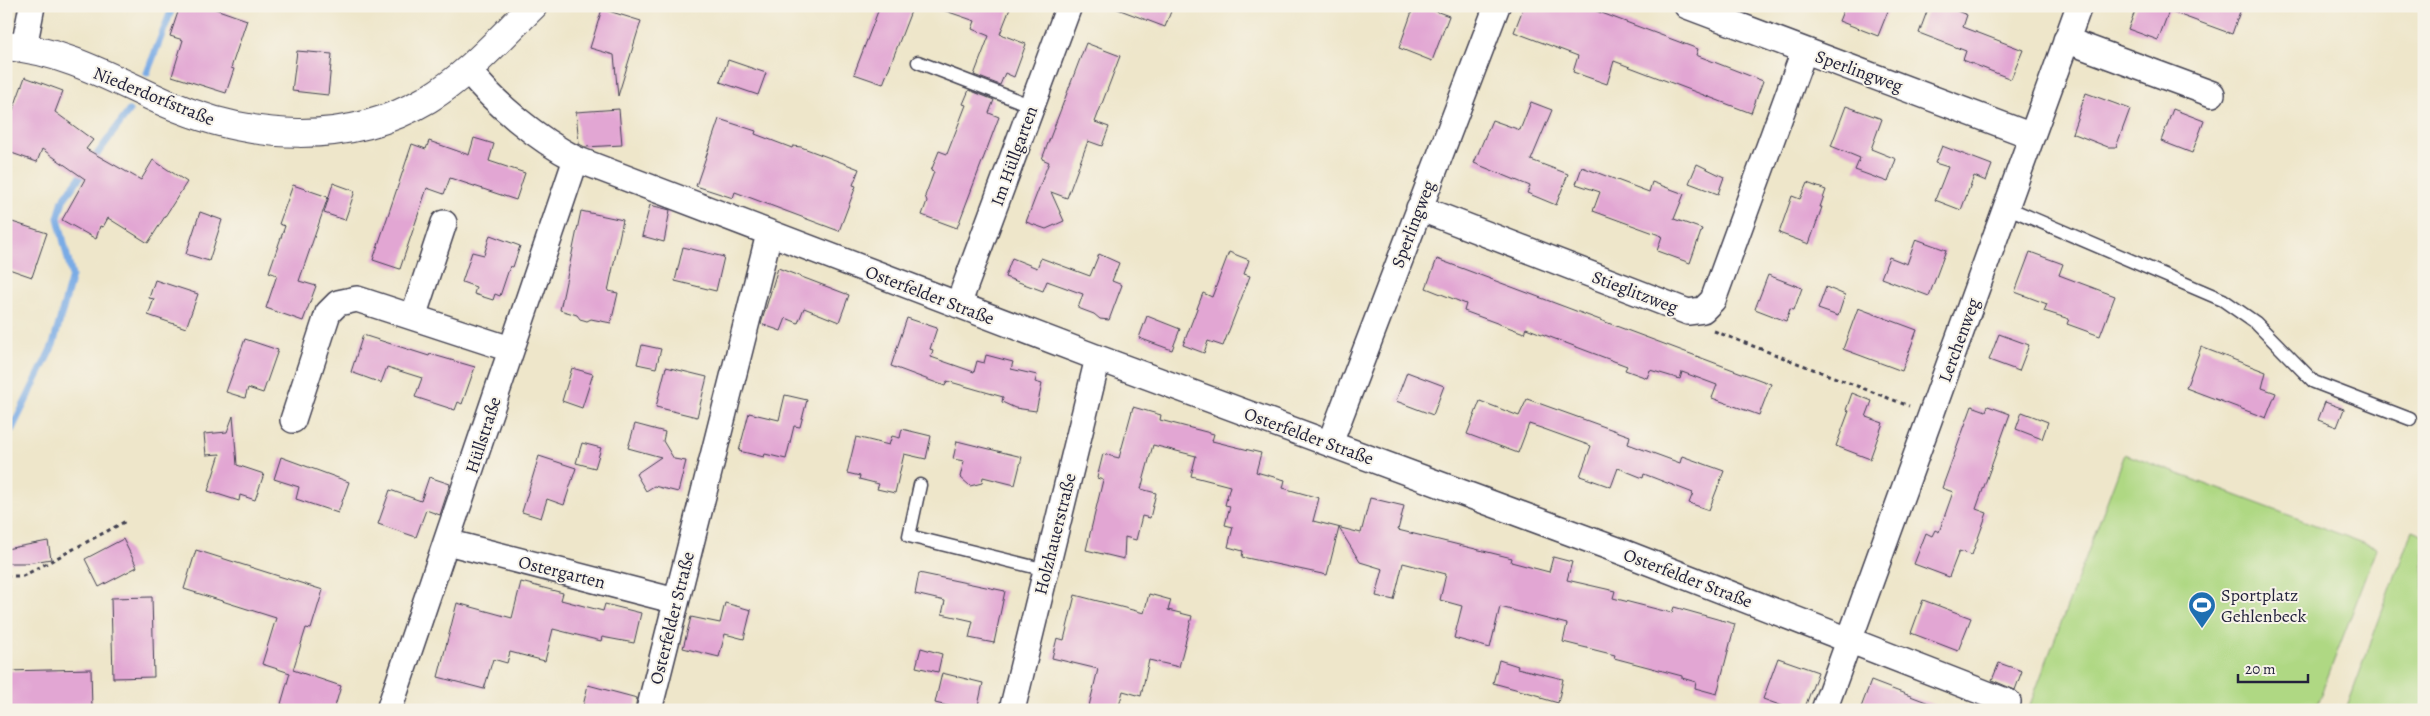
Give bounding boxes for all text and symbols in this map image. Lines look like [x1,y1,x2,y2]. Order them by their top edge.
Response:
street label: Sperlingweg [1812,44,1906,98]
street label: Niederdorfstraße [90,61,218,131]
street label: Im Hüllgarten [985,102,1043,209]
street label: Sperlingweg [1385,177,1441,271]
street label: Osterfelder Straße [862,259,998,331]
street label: Stieglitzweg [1588,265,1682,319]
street label: Lerchenweg [1933,295,1985,385]
street label: Hüllstraße [459,394,507,476]
street label: Osterfelder Straße [1241,401,1377,471]
street label: Holzhauerstraße [1028,471,1082,597]
street label: Osterfelder Straße [1620,542,1756,614]
street label: Osterfelder Straße [644,549,700,687]
street label: Ostergarten [516,550,608,594]
place label: Sportplatz Gehlenbeck [2221,583,2306,628]
sports icon: Sportplatz Gehlenbeck [2187,590,2217,629]
scale bar [2238,651,2308,683]
text: 20 m [2245,659,2276,679]

